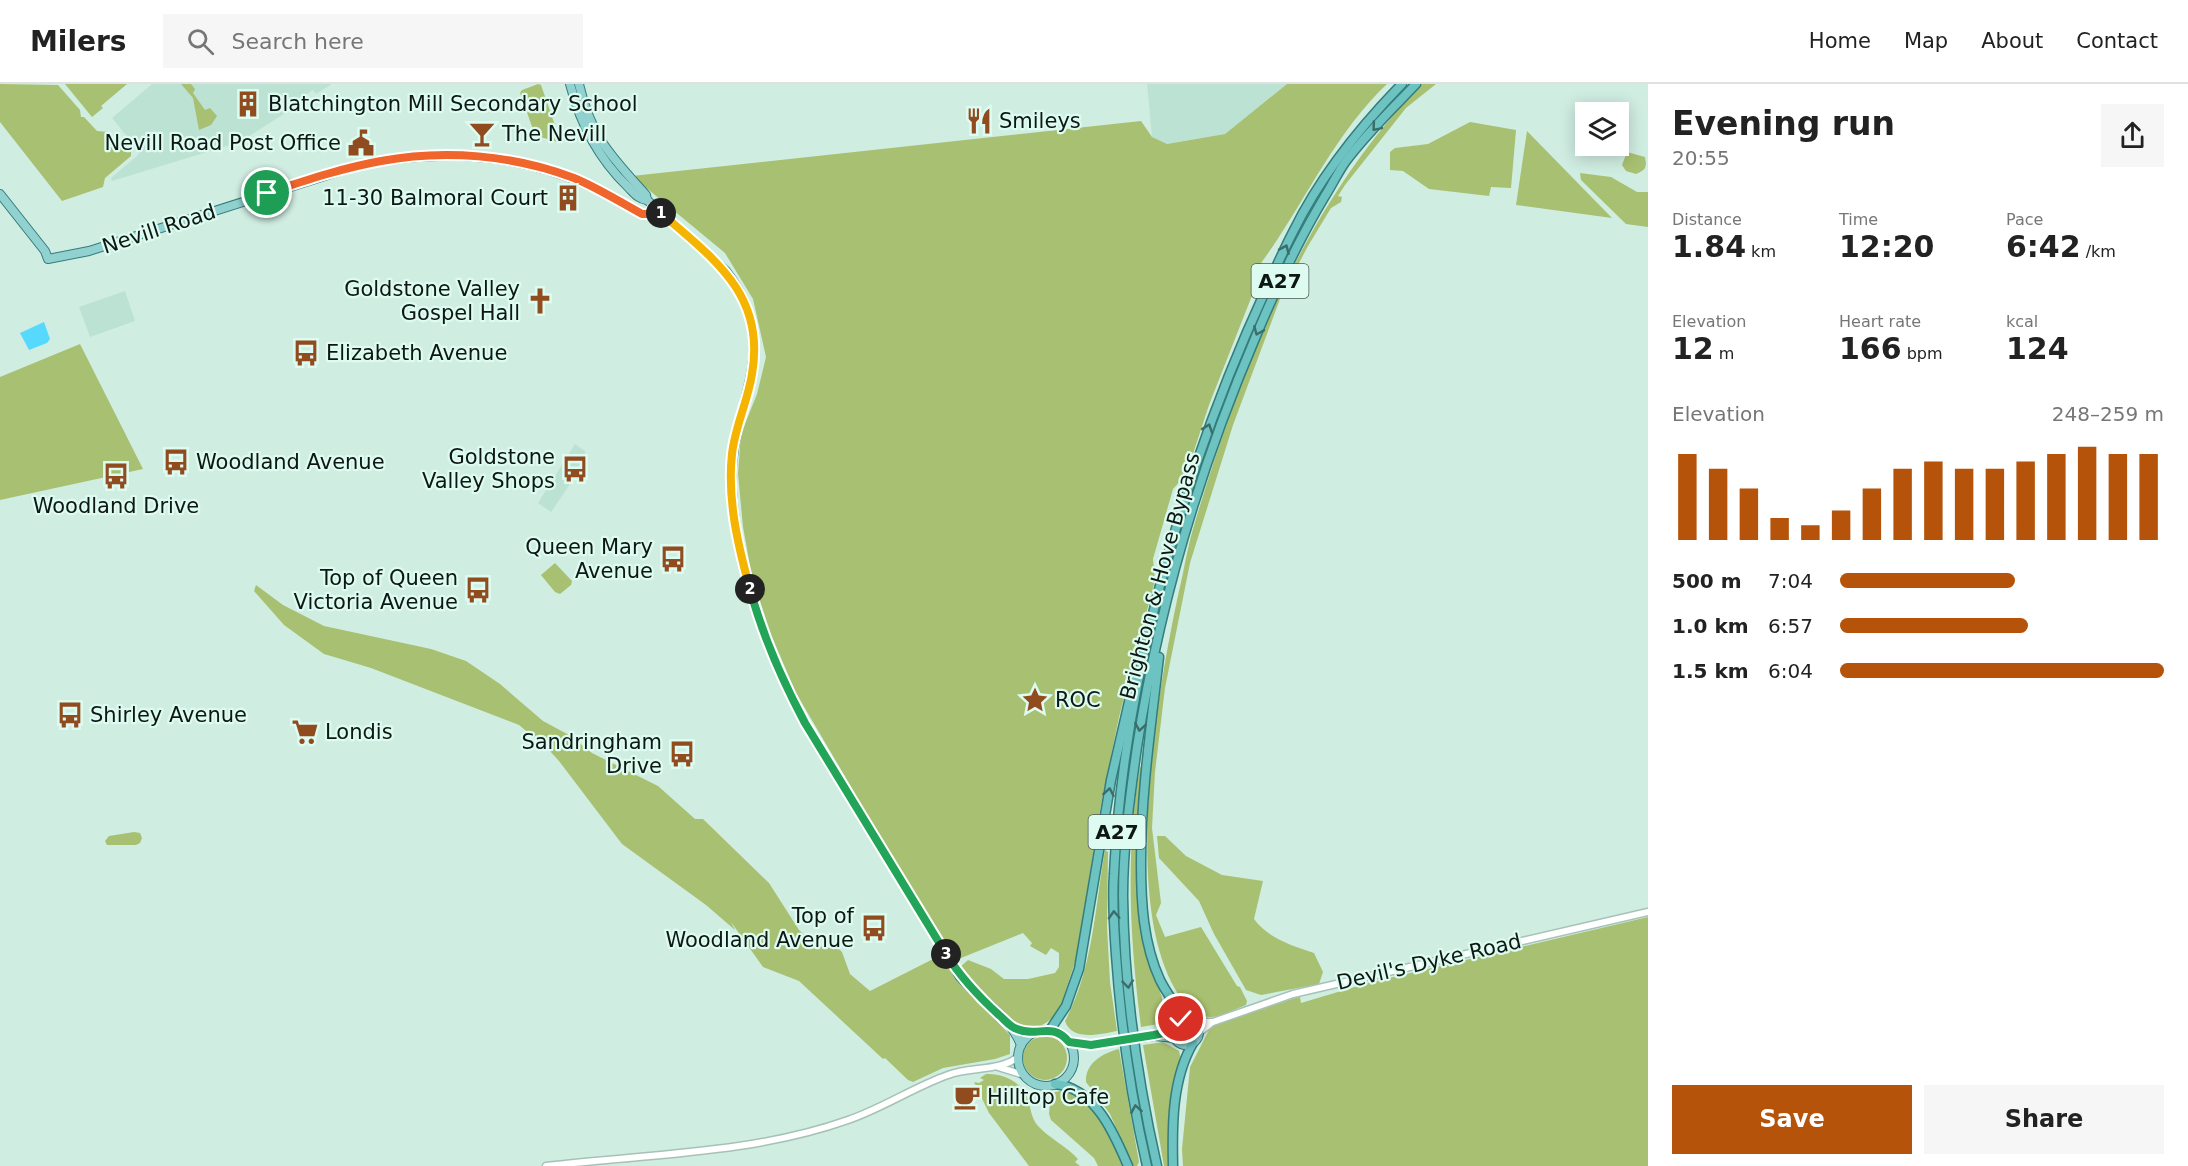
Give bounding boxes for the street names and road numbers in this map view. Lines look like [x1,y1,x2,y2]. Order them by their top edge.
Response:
street label: Nevill Road [99,199,219,259]
road number: A27 [1252,264,1308,298]
street label: Brighton & Hove Bypass [1115,450,1205,702]
road number: A27 [1088,815,1146,849]
street label: Devil's Dyke Road [1334,929,1524,995]

